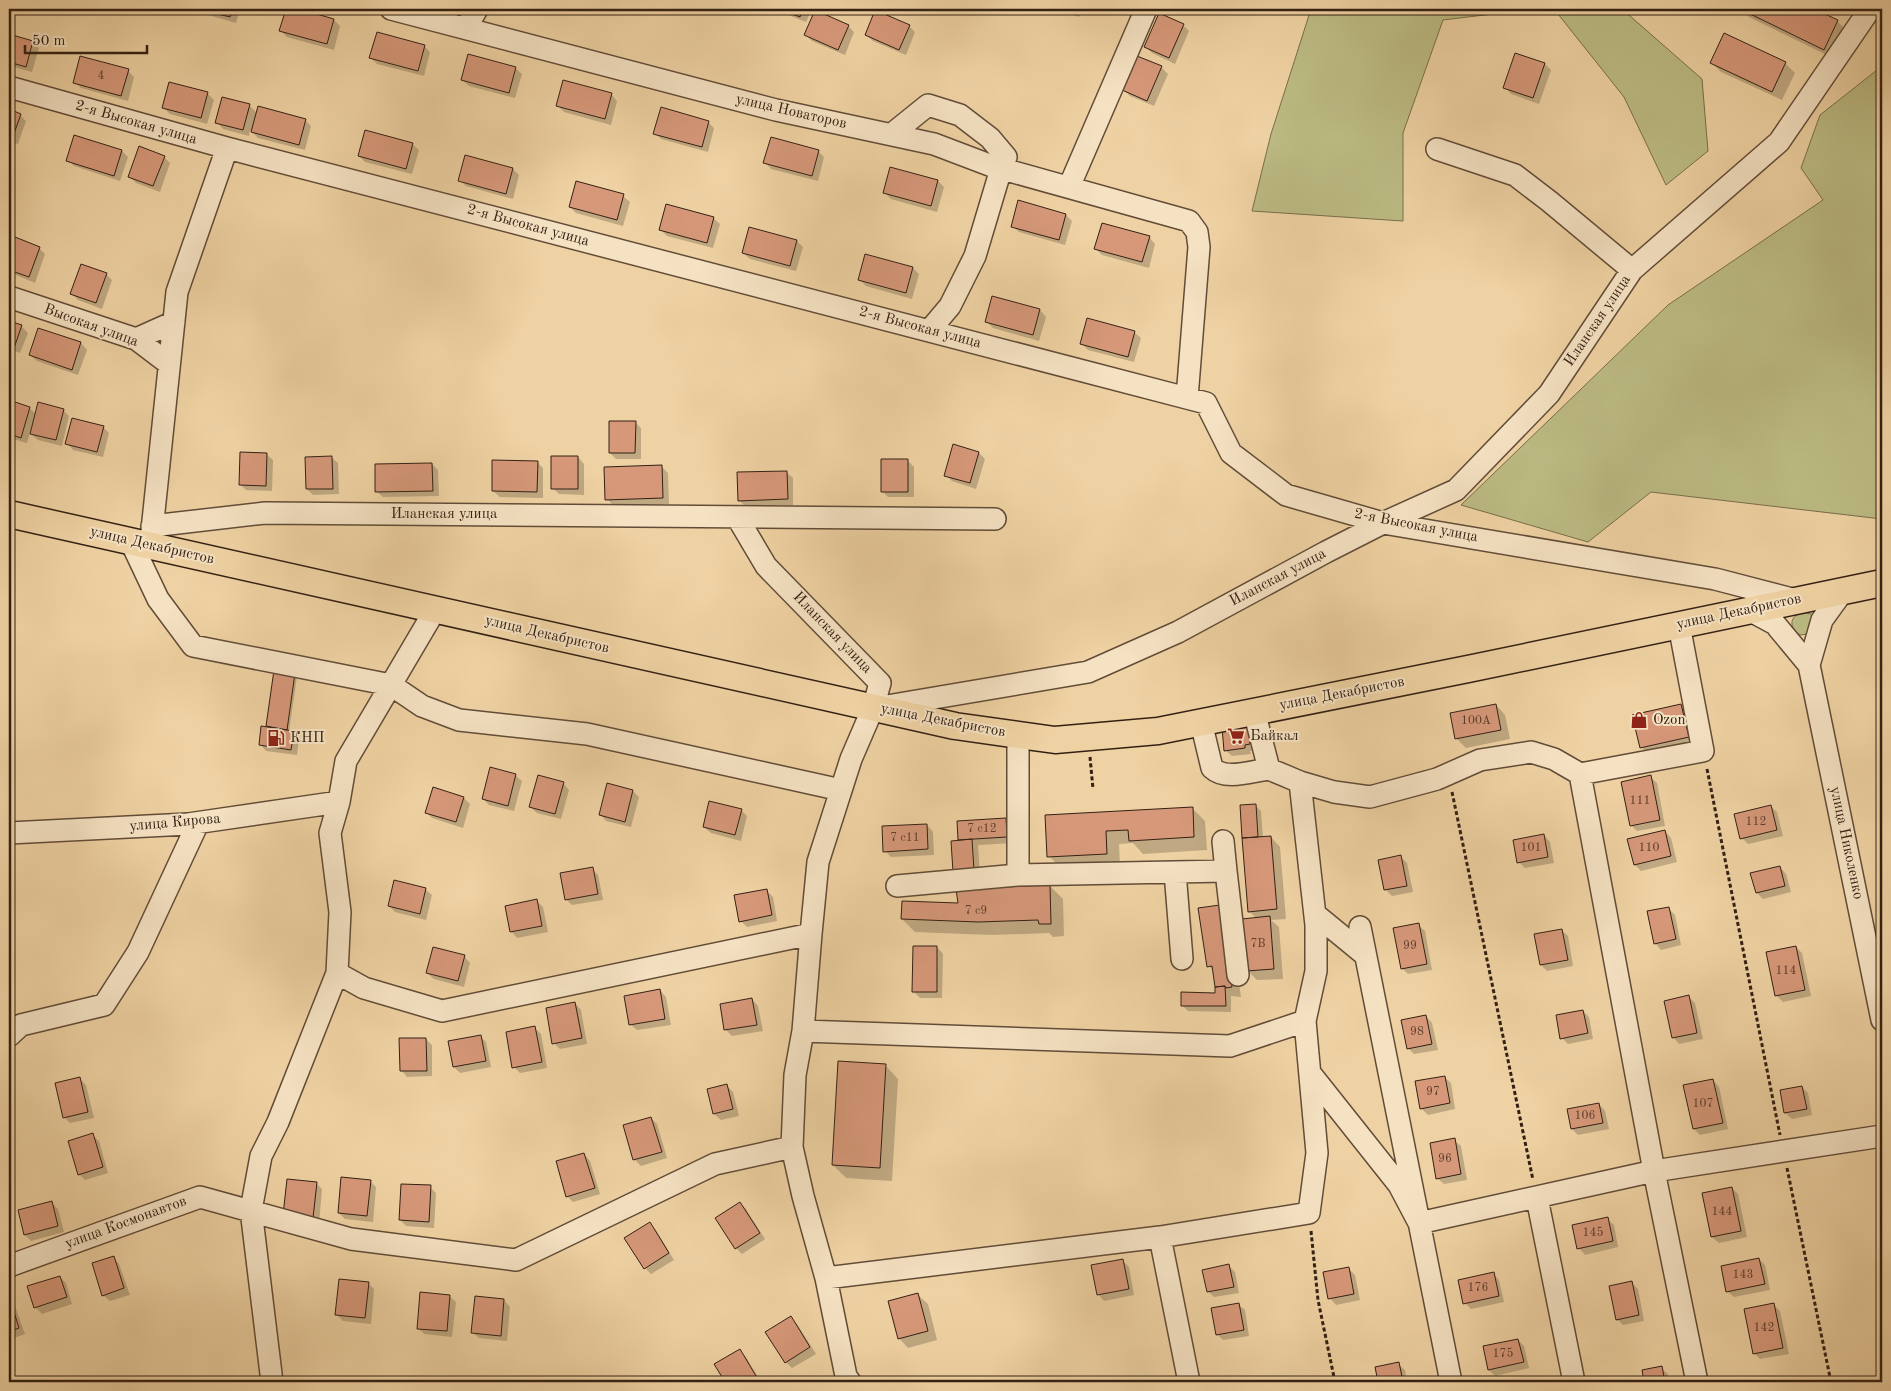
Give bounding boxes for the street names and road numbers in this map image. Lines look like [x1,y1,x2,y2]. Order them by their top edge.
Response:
street label: улица Новаторов [734,92,848,132]
street label: 2-я Высокая улица [73,98,199,148]
street label: 2-я Высокая улица [465,202,591,250]
street label: Иланская улица [1562,272,1634,369]
street label: Высокая улица [42,302,141,350]
street label: 2-я Высокая улица [857,304,983,352]
street label: Иланская улица [391,507,498,522]
street label: 2-я Высокая улица [1353,507,1480,545]
street label: улица Декабристов [88,524,216,568]
street label: Иланская улица [1227,546,1329,610]
street label: Иланская улица [790,589,875,677]
street label: улица Декабристов [1675,591,1803,633]
street label: улица Декабристов [483,613,611,657]
street label: улица Декабристов [1278,675,1406,713]
street label: улица Декабристов [879,702,1007,740]
street label: улица Николенко [1827,785,1865,901]
street label: улица Кирова [129,811,222,834]
street label: улица Космонавтов [63,1194,189,1252]

